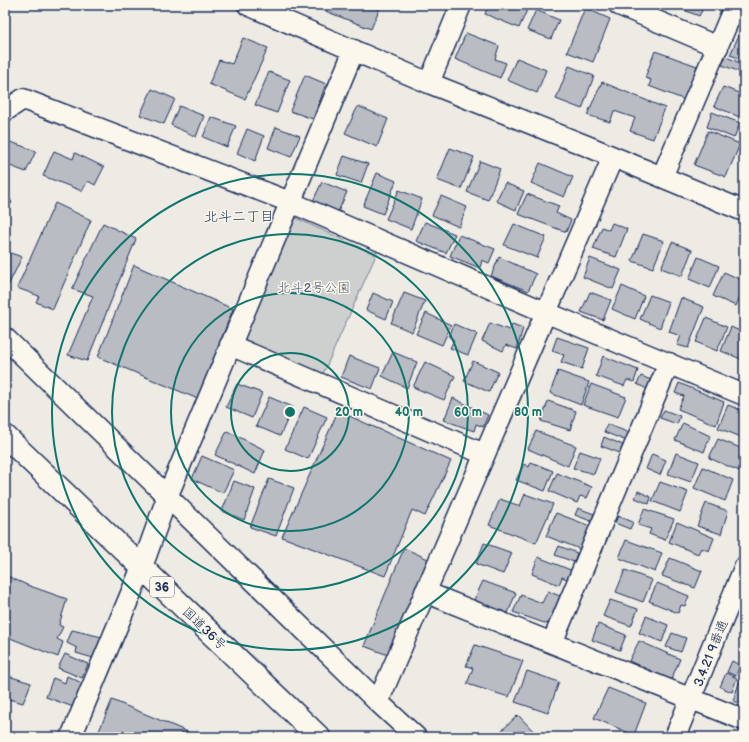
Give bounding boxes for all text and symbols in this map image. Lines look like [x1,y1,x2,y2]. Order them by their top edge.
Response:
district label: 北斗二丁目 [204,208,274,225]
park label: 北斗2号公園 [278,280,350,296]
centre of rings [283,405,297,419]
text: 20 m [335,405,363,420]
text: 40 m [395,405,423,420]
text: 60 m [454,405,482,420]
text: 80 m [514,405,542,420]
road number: 36 [150,577,174,597]
street label: 国道36号 [179,604,230,654]
street label: 3.4.21 9番通 [690,618,732,689]

